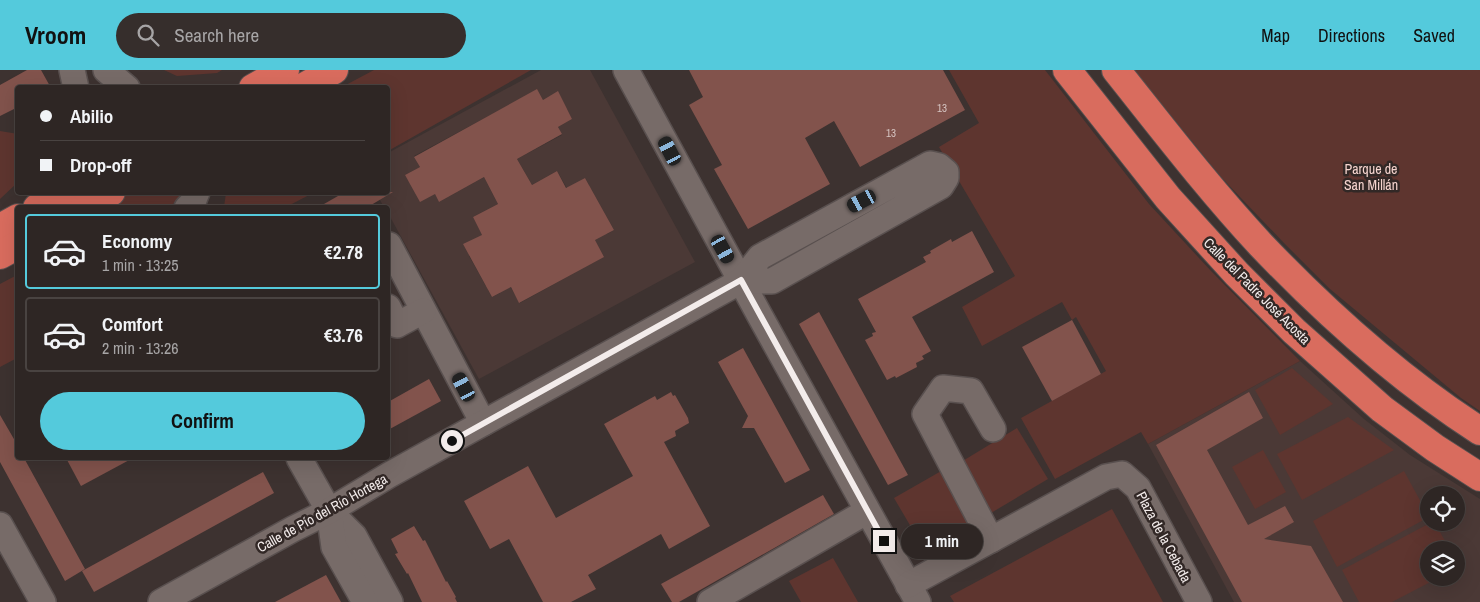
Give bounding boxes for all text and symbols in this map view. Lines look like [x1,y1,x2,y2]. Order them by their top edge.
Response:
search box [116,13,466,58]
text: Vroom [25,19,86,51]
icon: search [134,21,162,49]
text: Search here [174,22,259,48]
text: Map [1261,23,1290,48]
text: Directions [1318,23,1385,48]
text: Saved [1413,23,1455,48]
house number: 13 [937,101,947,115]
text: Abilio [70,103,113,129]
house number: 13 [886,126,896,140]
car [656,134,683,168]
text: Drop-off [70,152,131,178]
park label: Parque de San Millán [1344,160,1398,194]
car [845,187,878,215]
text: Economy [102,228,172,254]
icon: car [42,229,87,274]
car [709,232,736,266]
street label: Calle del Padre José Acosta [1200,234,1315,349]
text: €2.78 [324,239,363,265]
text: 1 min · 13:25 [102,254,179,276]
text: Comfort [102,311,163,337]
icon: car [42,312,87,357]
text: €3.76 [324,322,363,348]
text: 2 min · 13:26 [102,337,179,359]
car [450,370,477,404]
button: Confirm [40,392,365,450]
route start [441,430,463,452]
street label: Calle de Pío del Río Hortega [254,469,391,556]
map controls [1420,486,1465,586]
button: locate [1420,486,1465,531]
street label: Plaza de la Cebada [1133,489,1196,586]
callout: 1 min [902,524,984,558]
route end [873,530,895,552]
text: 1 min [925,530,959,552]
button: layers [1420,541,1465,586]

